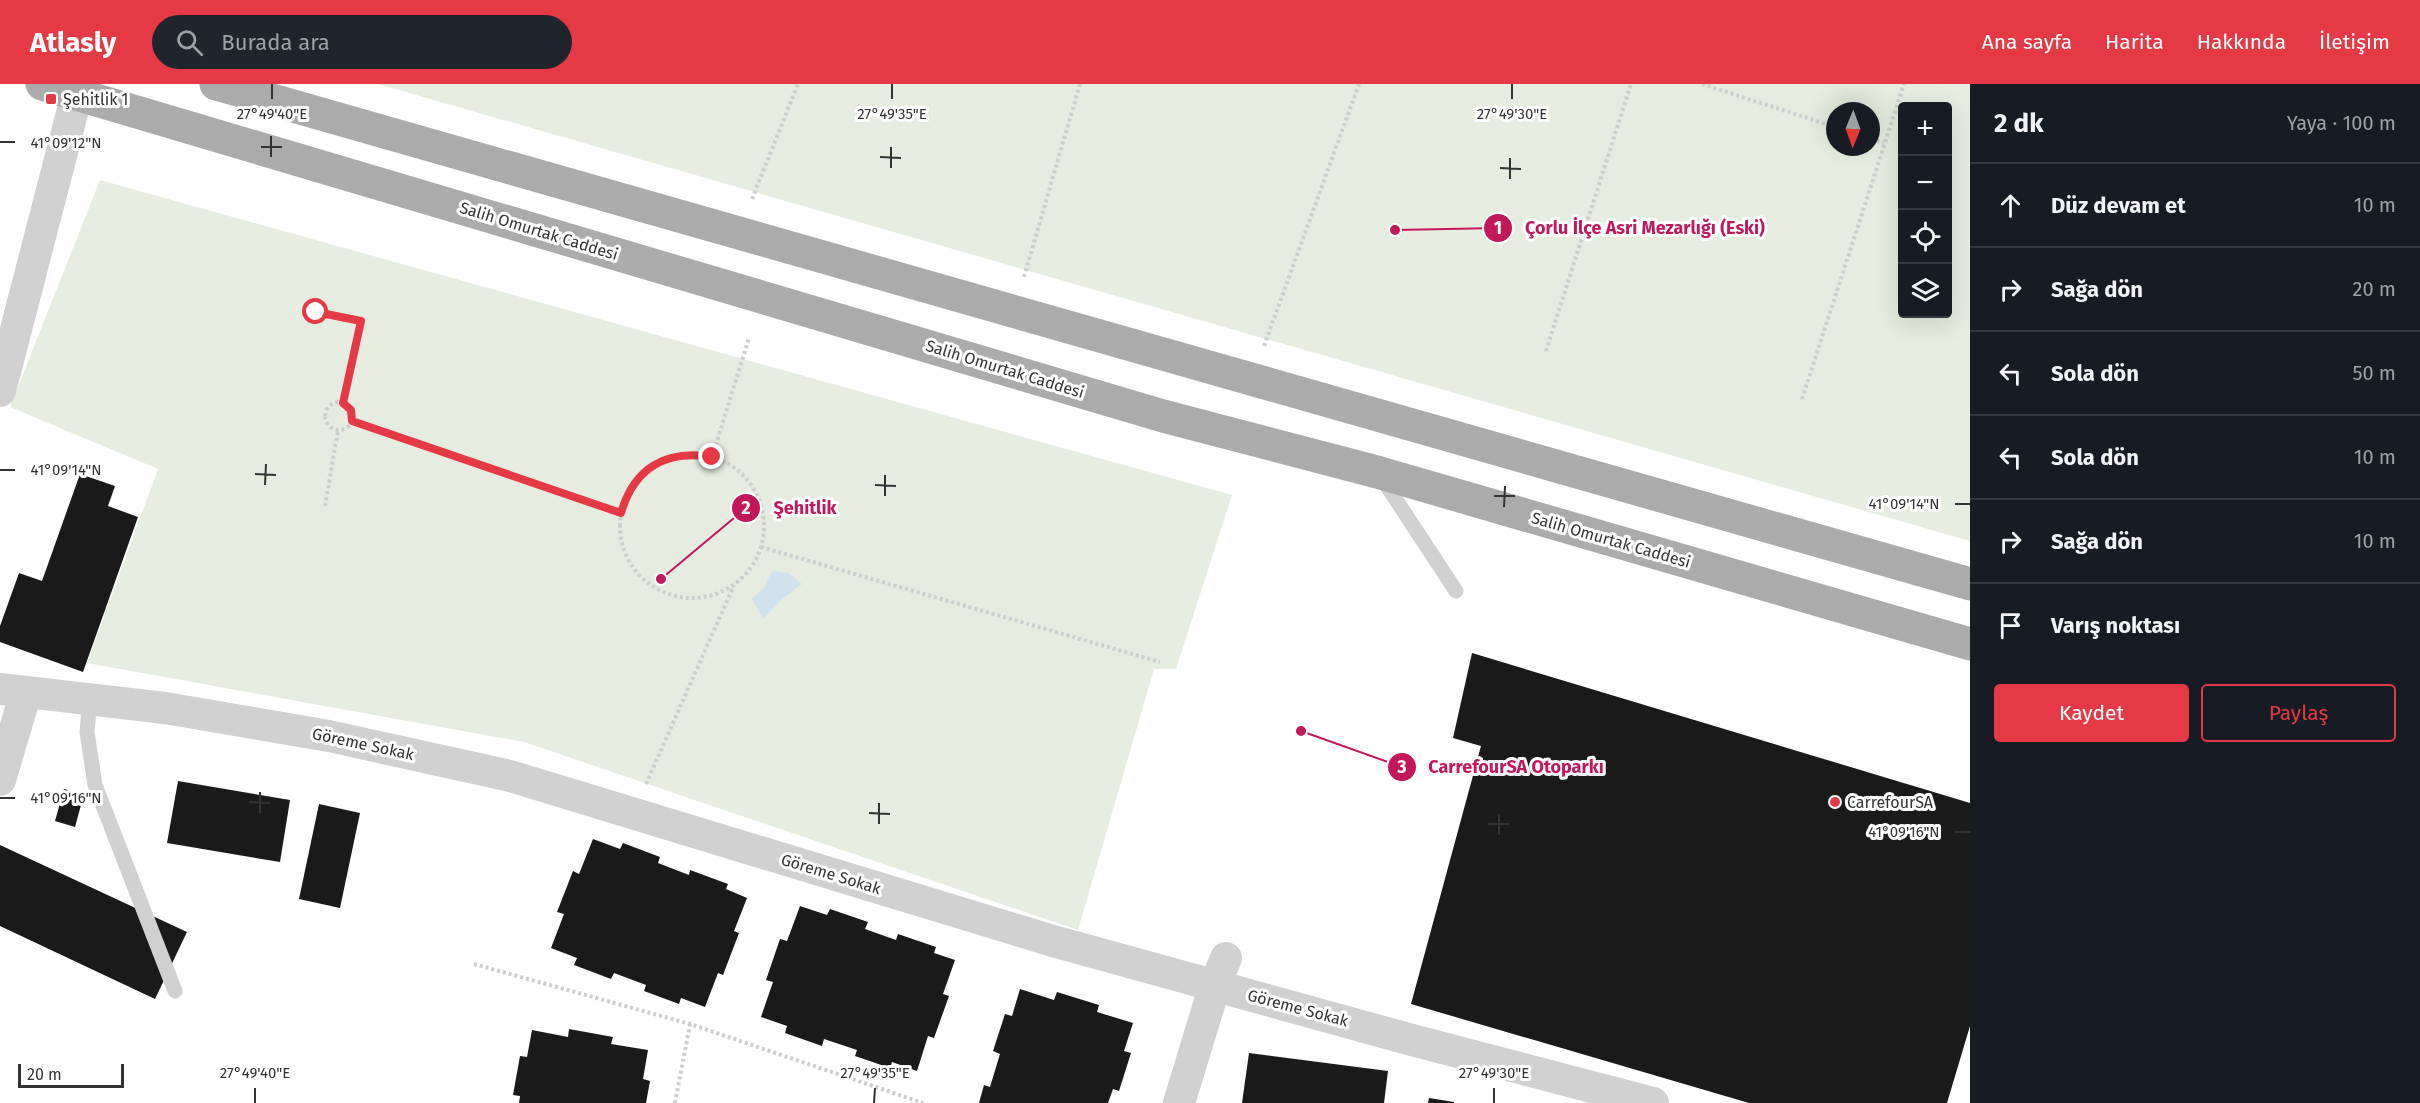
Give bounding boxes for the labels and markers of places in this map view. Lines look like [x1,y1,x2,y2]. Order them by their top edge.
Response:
place label: Şehitlik 1 [63,90,129,110]
marker: Şehitlik 1 [44,92,58,106]
callout: Çorlu İlçe Asri Mezarlığı (Eski) [1483,210,1777,246]
callout: Şehitlik [731,490,848,526]
callout: CarrefourSA Otoparkı [1387,749,1616,785]
place label: CarrefourSA [1847,793,1934,812]
marker: CarrefourSA [1828,795,1842,809]

